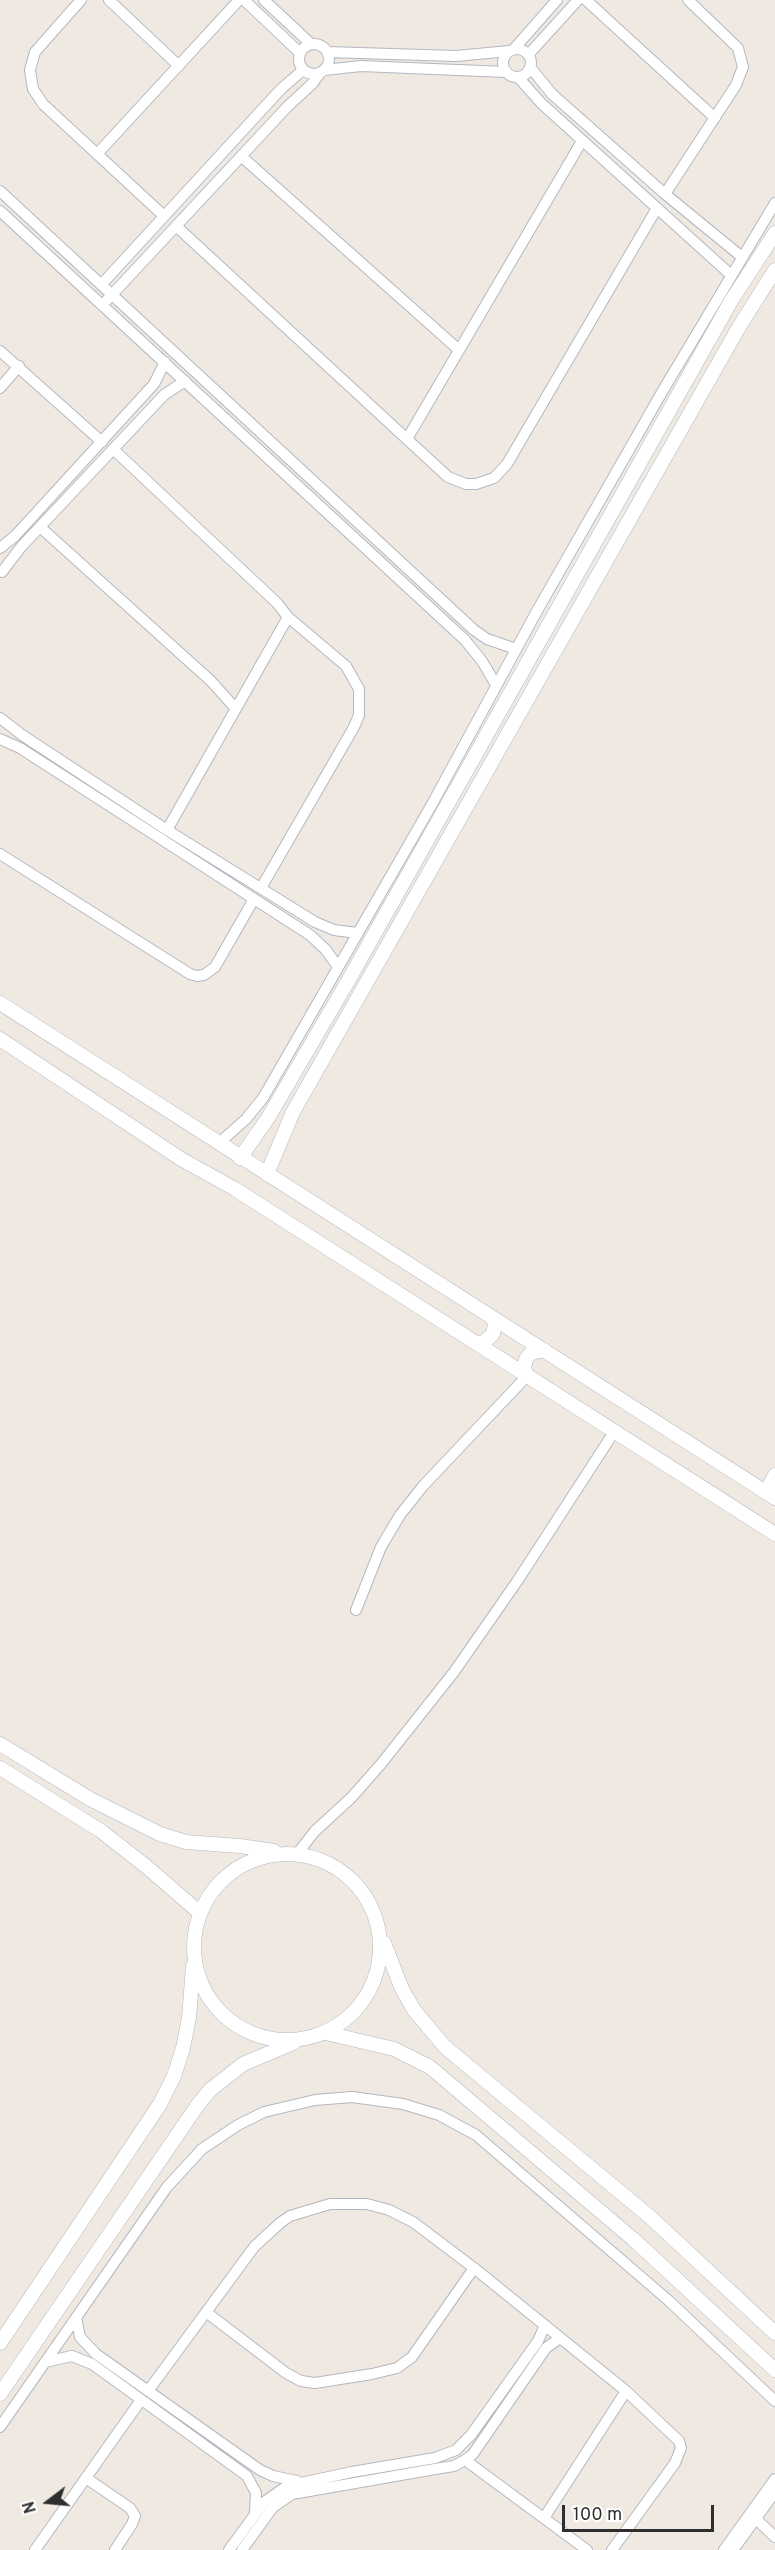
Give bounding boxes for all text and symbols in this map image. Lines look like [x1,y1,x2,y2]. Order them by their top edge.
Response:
north arrow [18,2472,78,2532]
scale bar [565,2493,716,2531]
text: N [19,2499,42,2515]
text: 100 m [573,2504,622,2527]

